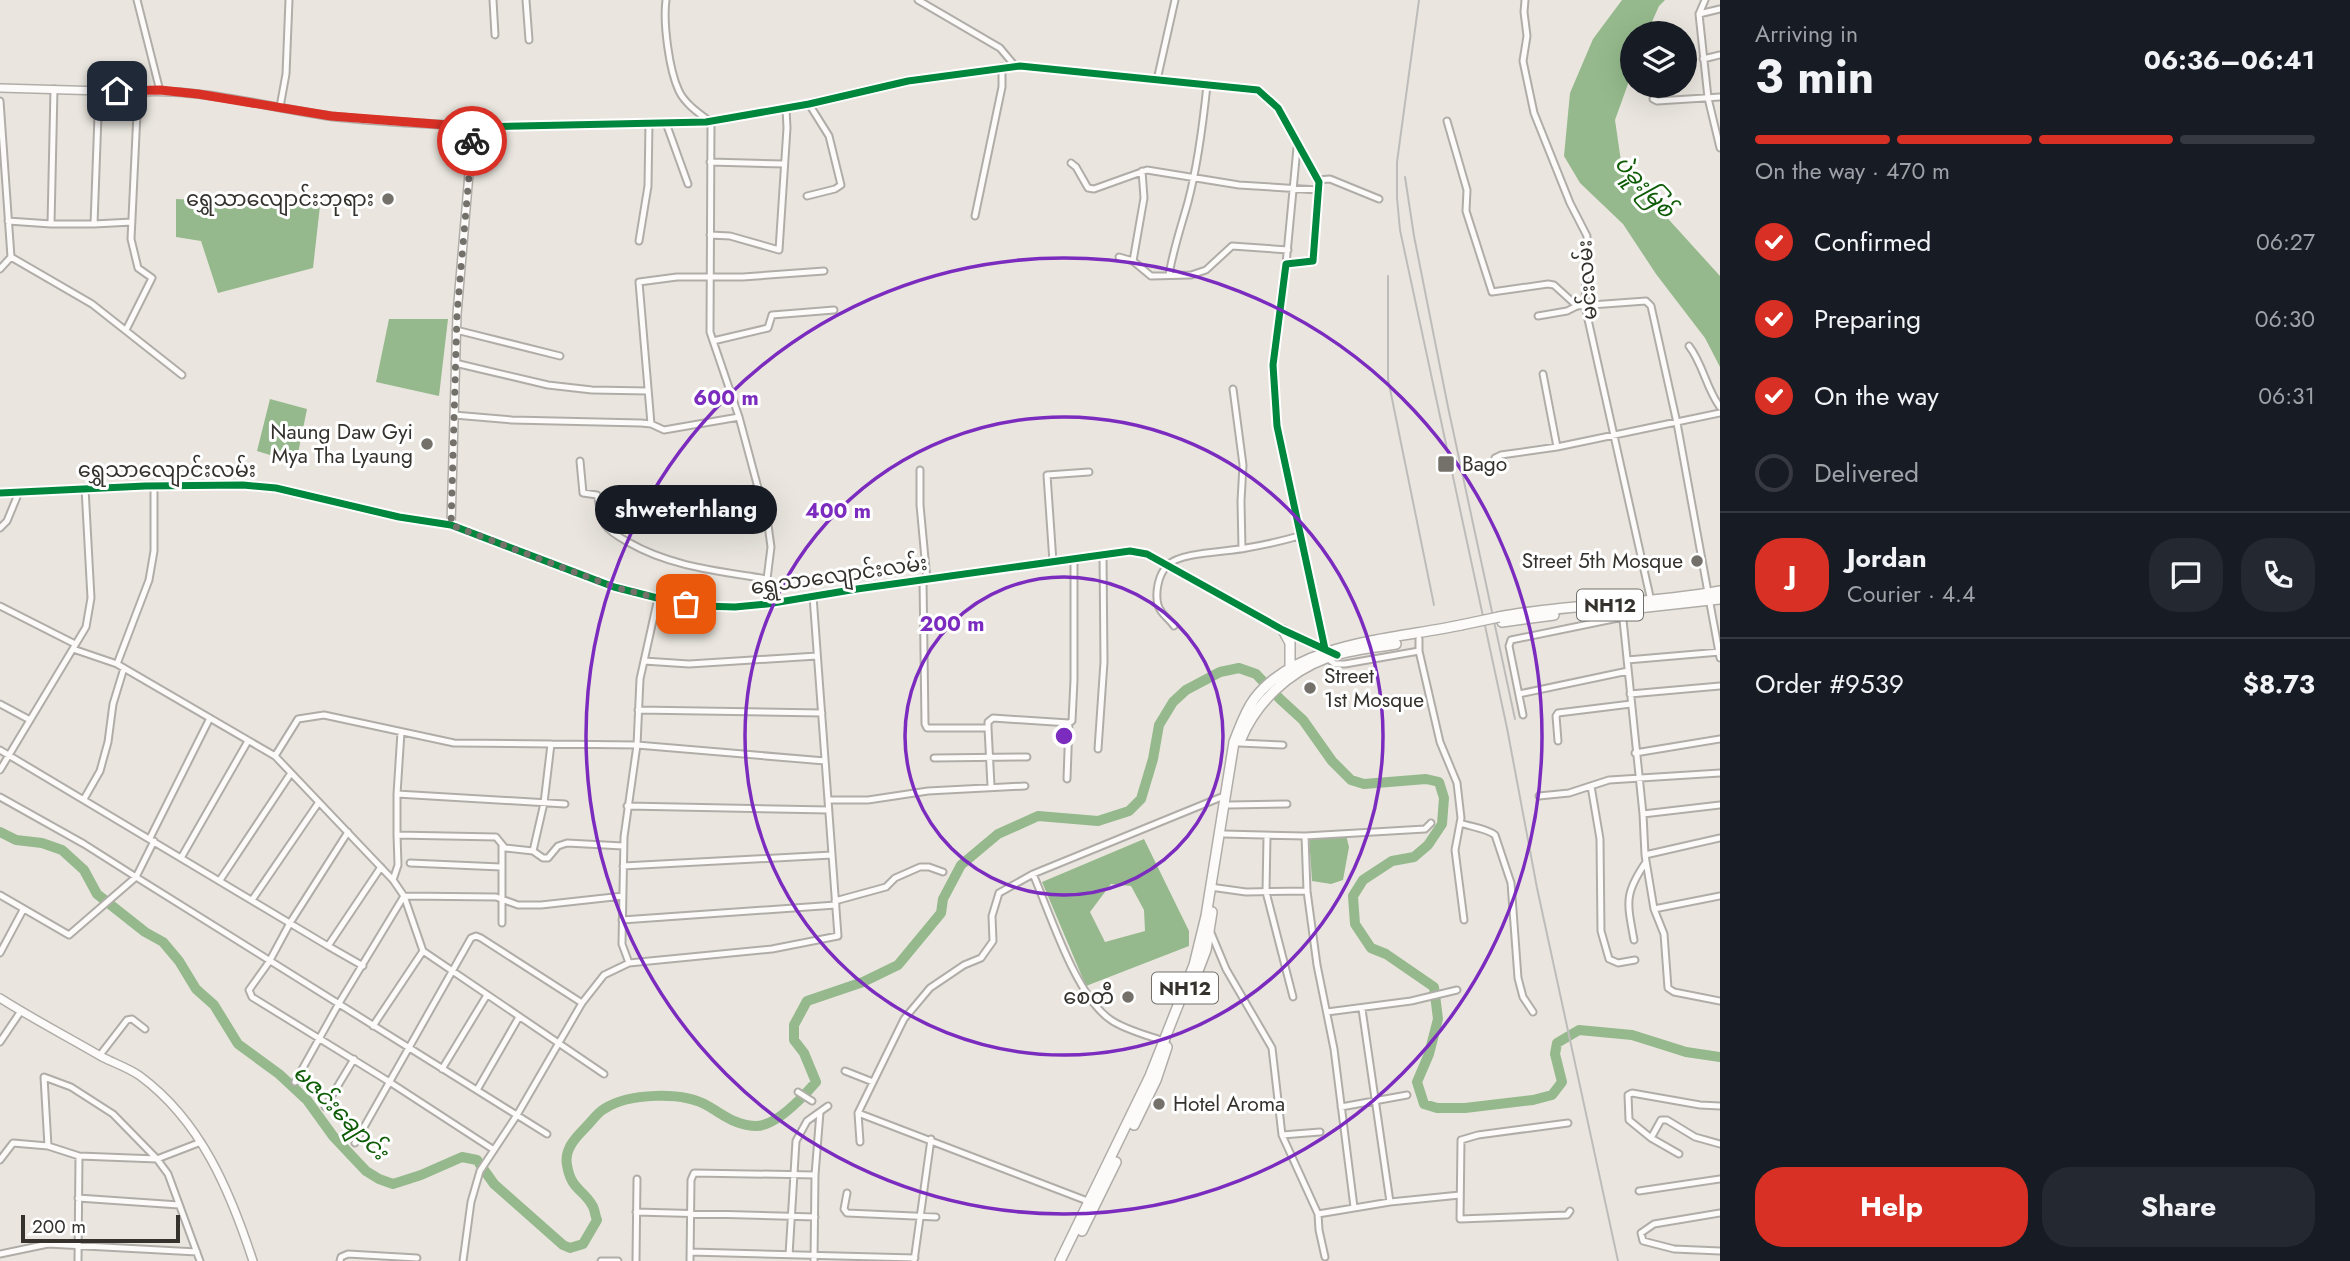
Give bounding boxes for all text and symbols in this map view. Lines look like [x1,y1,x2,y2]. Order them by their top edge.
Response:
text: Arriving in [1755,17,1858,51]
map controls [1620,21,1697,98]
button: layers [1620,21,1697,98]
text: 06:36–06:41 [2144,41,2315,79]
text: 3 min [1755,44,1874,110]
pin [87,61,147,121]
icon: home [98,72,136,110]
courier [437,106,507,176]
icon: bike [453,122,491,160]
water label: ပဲခူးမြစ် [1605,147,1684,228]
text: On the way · 470 m [1755,154,1950,188]
place label: ရွှေသာလျောင်းဘုရား [186,183,374,217]
marker: ရွှေသာလျောင်းဘုရား [380,191,396,207]
icon: check [1755,223,1793,261]
text: Confirmed [1814,223,1931,261]
text: 06:27 [2256,225,2315,259]
street label: မင်းလမ်း [1568,239,1605,321]
icon: check [1755,300,1793,338]
text: Preparing [1814,300,1921,338]
text: 06:30 [2255,302,2315,336]
icon: check [1755,377,1793,415]
text: On the way [1814,377,1939,415]
text: 06:31 [2258,379,2315,413]
text: 600 m [693,383,759,413]
place label: Naung Daw Gyi Mya Tha Lyaung [270,417,413,471]
marker: Naung Daw Gyi Mya Tha Lyaung [419,436,435,452]
place label: Bago [1462,449,1507,479]
street label: ရွှေသာလျောင်းလမ်း [78,454,256,488]
marker: Bago [1436,454,1456,474]
text: Delivered [1814,454,1919,492]
callout: shweterhlang [595,485,777,534]
text: shweterhlang [615,492,757,526]
text: 400 m [805,496,871,526]
button: chat [2149,538,2223,612]
button: phone [2241,538,2315,612]
text: Jordan [1847,539,1927,577]
place label: Street 5th Mosque [1522,546,1683,576]
street label: ရွှေသာလျောင်းလမ်း [749,547,930,605]
marker: Street 5th Mosque [1689,553,1705,569]
text: J [1788,556,1796,594]
pin [656,574,716,634]
text: Courier · 4.4 [1847,577,1975,611]
icon: bag [667,585,705,623]
road number: NH12 [1577,590,1643,620]
text: 200 m [919,609,985,639]
place label: Street 1st Mosque [1324,661,1424,715]
text: Order #9539 [1755,665,1904,703]
text: $8.73 [2243,665,2315,703]
marker: Street 1st Mosque [1302,680,1318,696]
centre of rings [1052,724,1076,748]
road number: NH12 [1152,972,1218,1004]
place label: စေတီ [1063,981,1114,1012]
marker: စေတီ [1120,989,1136,1005]
water label: မဇင်းချောင်း [284,1056,398,1170]
place label: Hotel Aroma [1173,1089,1285,1119]
marker: Hotel Aroma [1151,1096,1167,1112]
button: Help [1755,1167,2028,1247]
button: Share [2042,1167,2315,1247]
scale bar [21,1212,180,1244]
text: 200 m [32,1213,86,1240]

